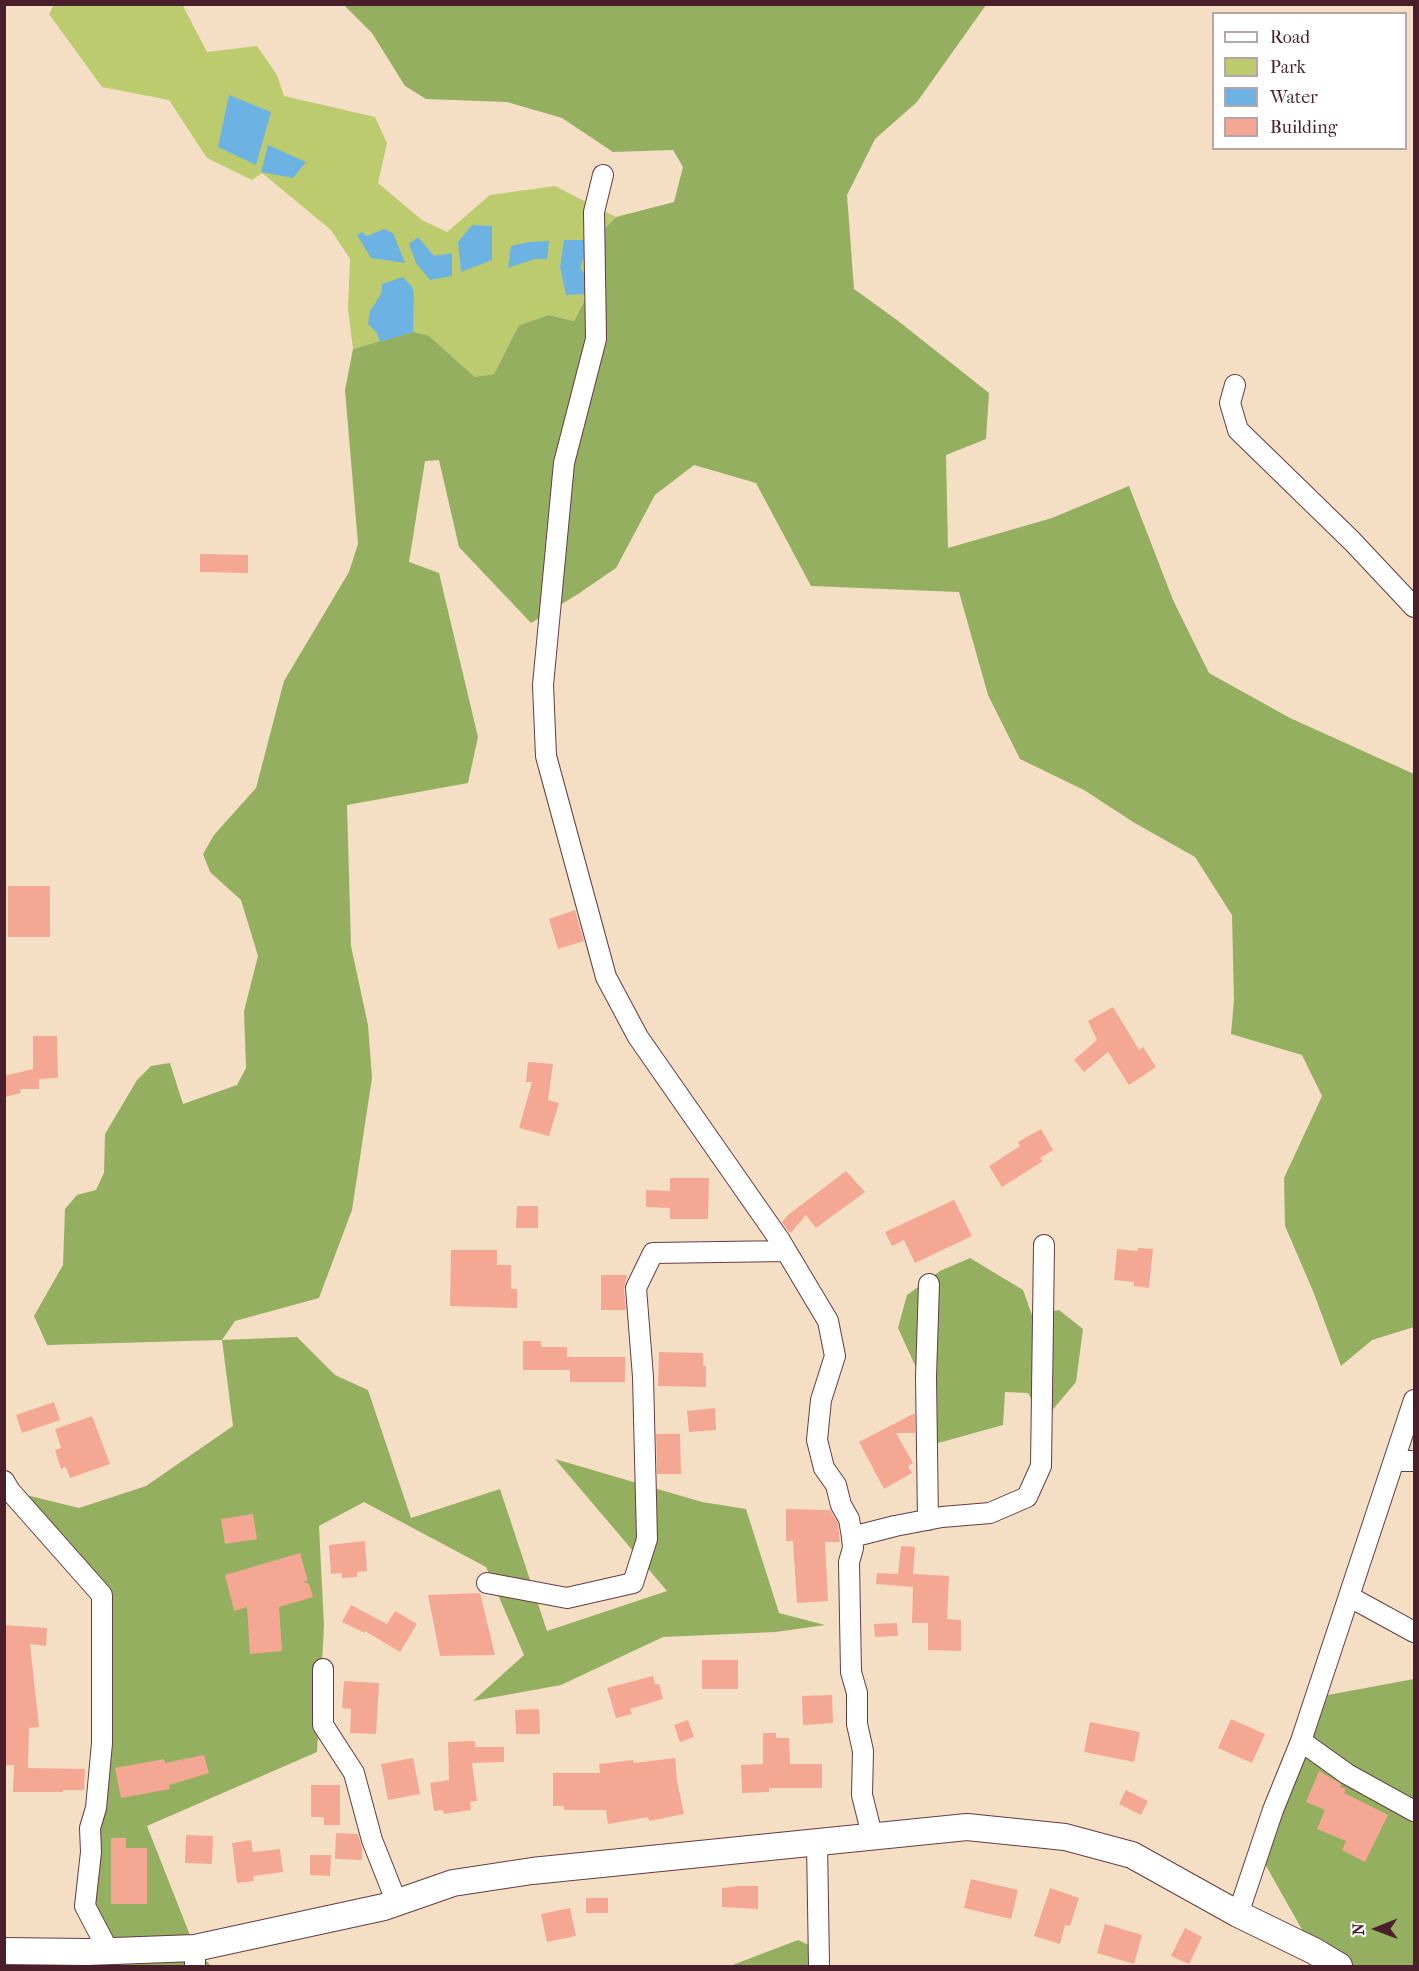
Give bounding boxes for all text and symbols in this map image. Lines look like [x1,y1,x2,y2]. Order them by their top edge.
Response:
legend [1212,12,1407,150]
text: Road [1270,27,1310,48]
text: Park [1270,57,1306,78]
text: Water [1270,87,1318,108]
text: Building [1270,117,1337,138]
north arrow [1347,1899,1407,1959]
text: N [1349,1923,1368,1936]

